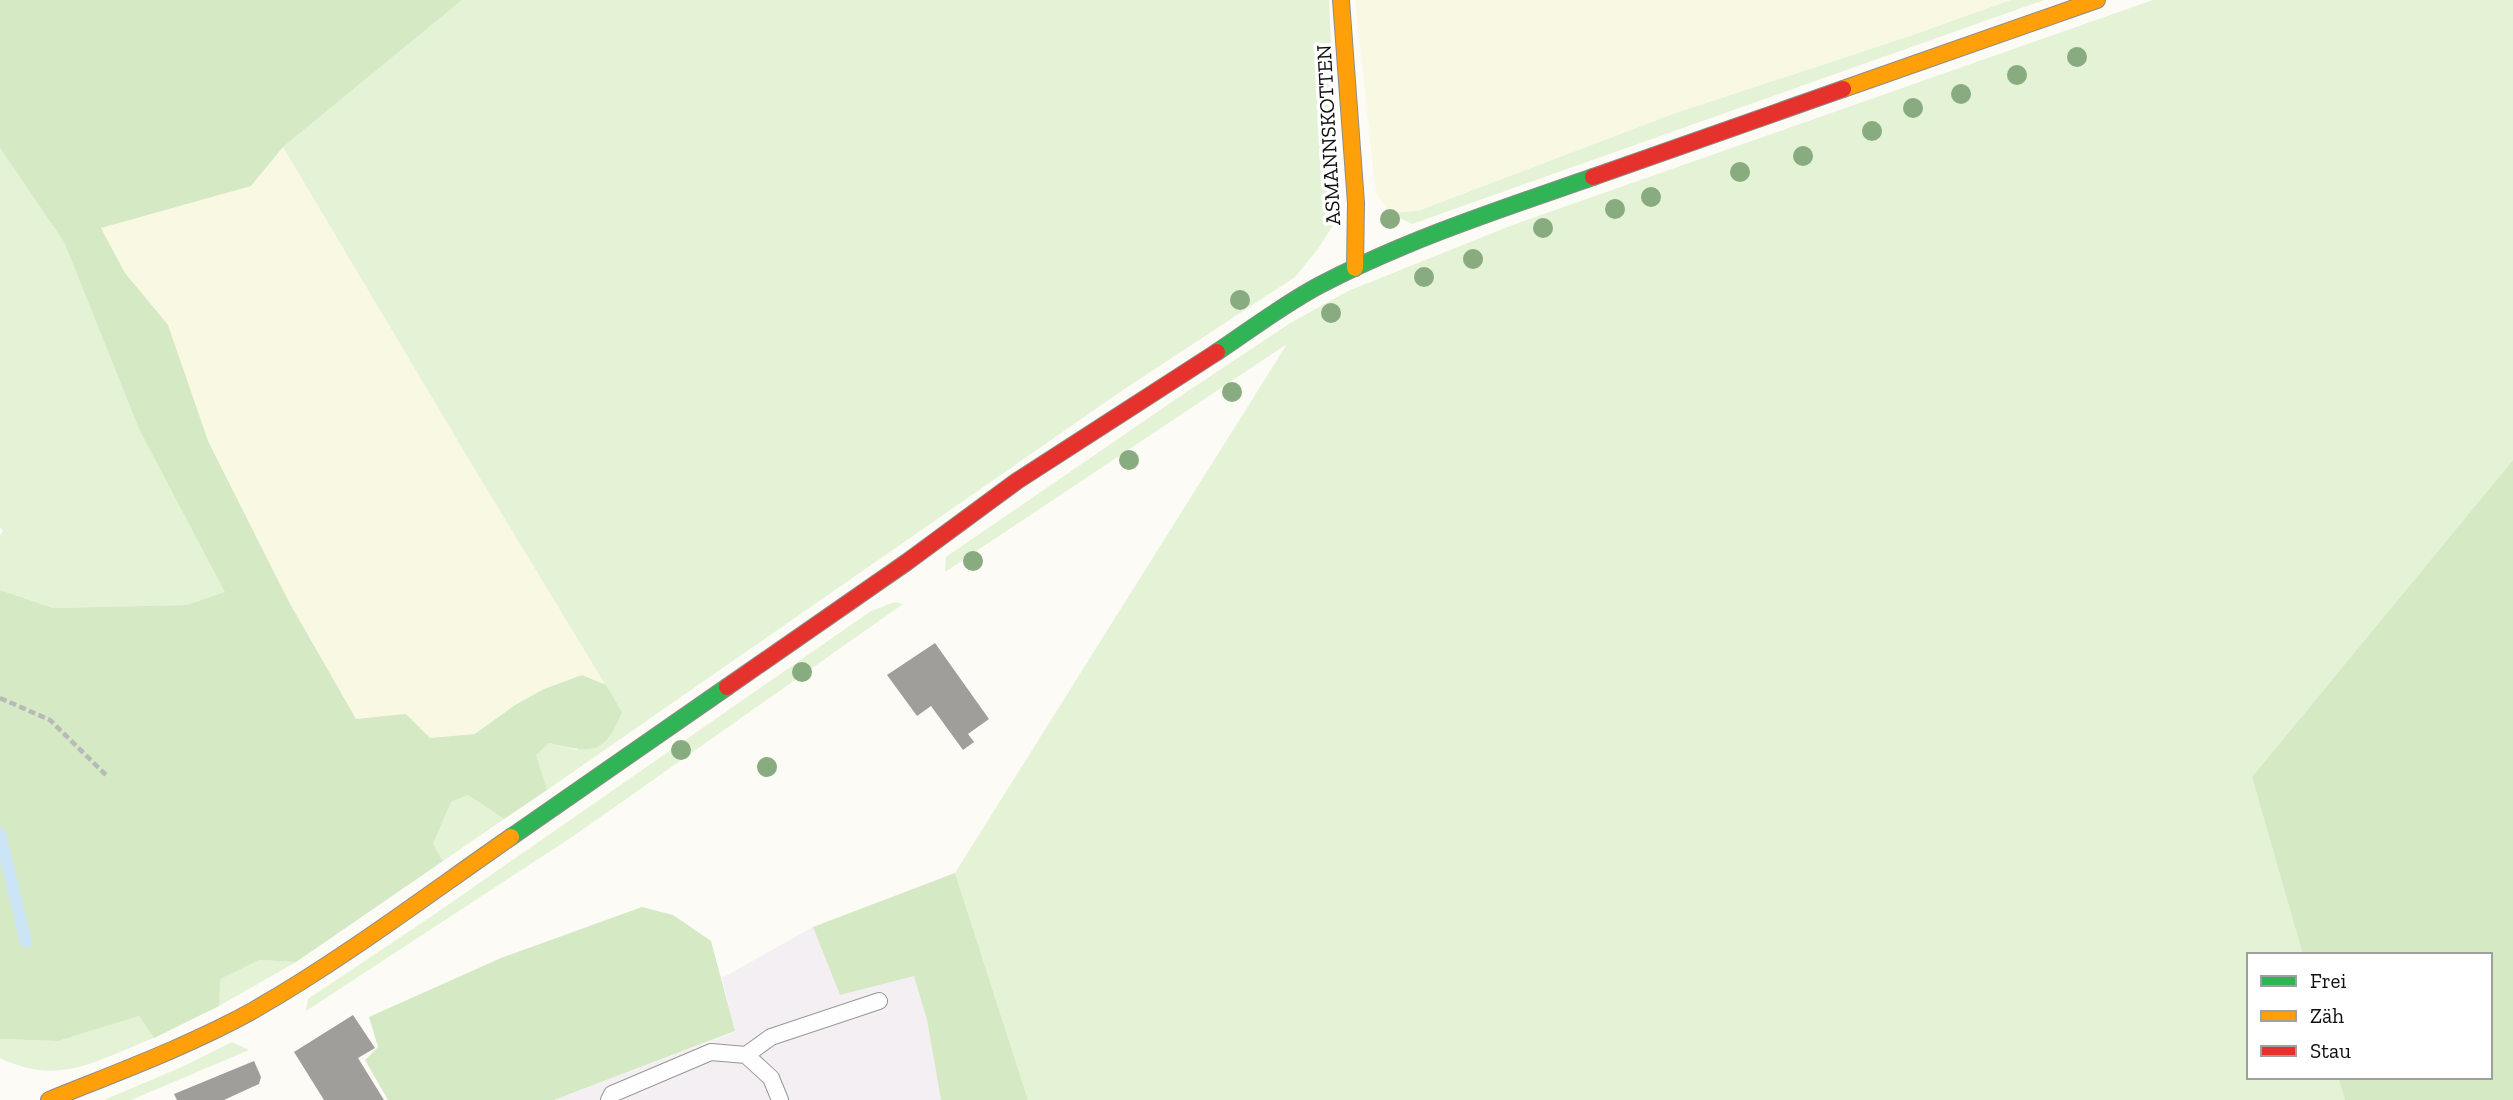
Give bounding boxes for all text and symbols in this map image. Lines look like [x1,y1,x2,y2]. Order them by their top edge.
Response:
street label: ASMANNSKOTTEN [1311,44,1345,226]
legend [2247,953,2492,1079]
text: Frei [2310,968,2346,993]
text: Zäh [2310,1003,2344,1028]
text: Stau [2310,1038,2351,1063]

